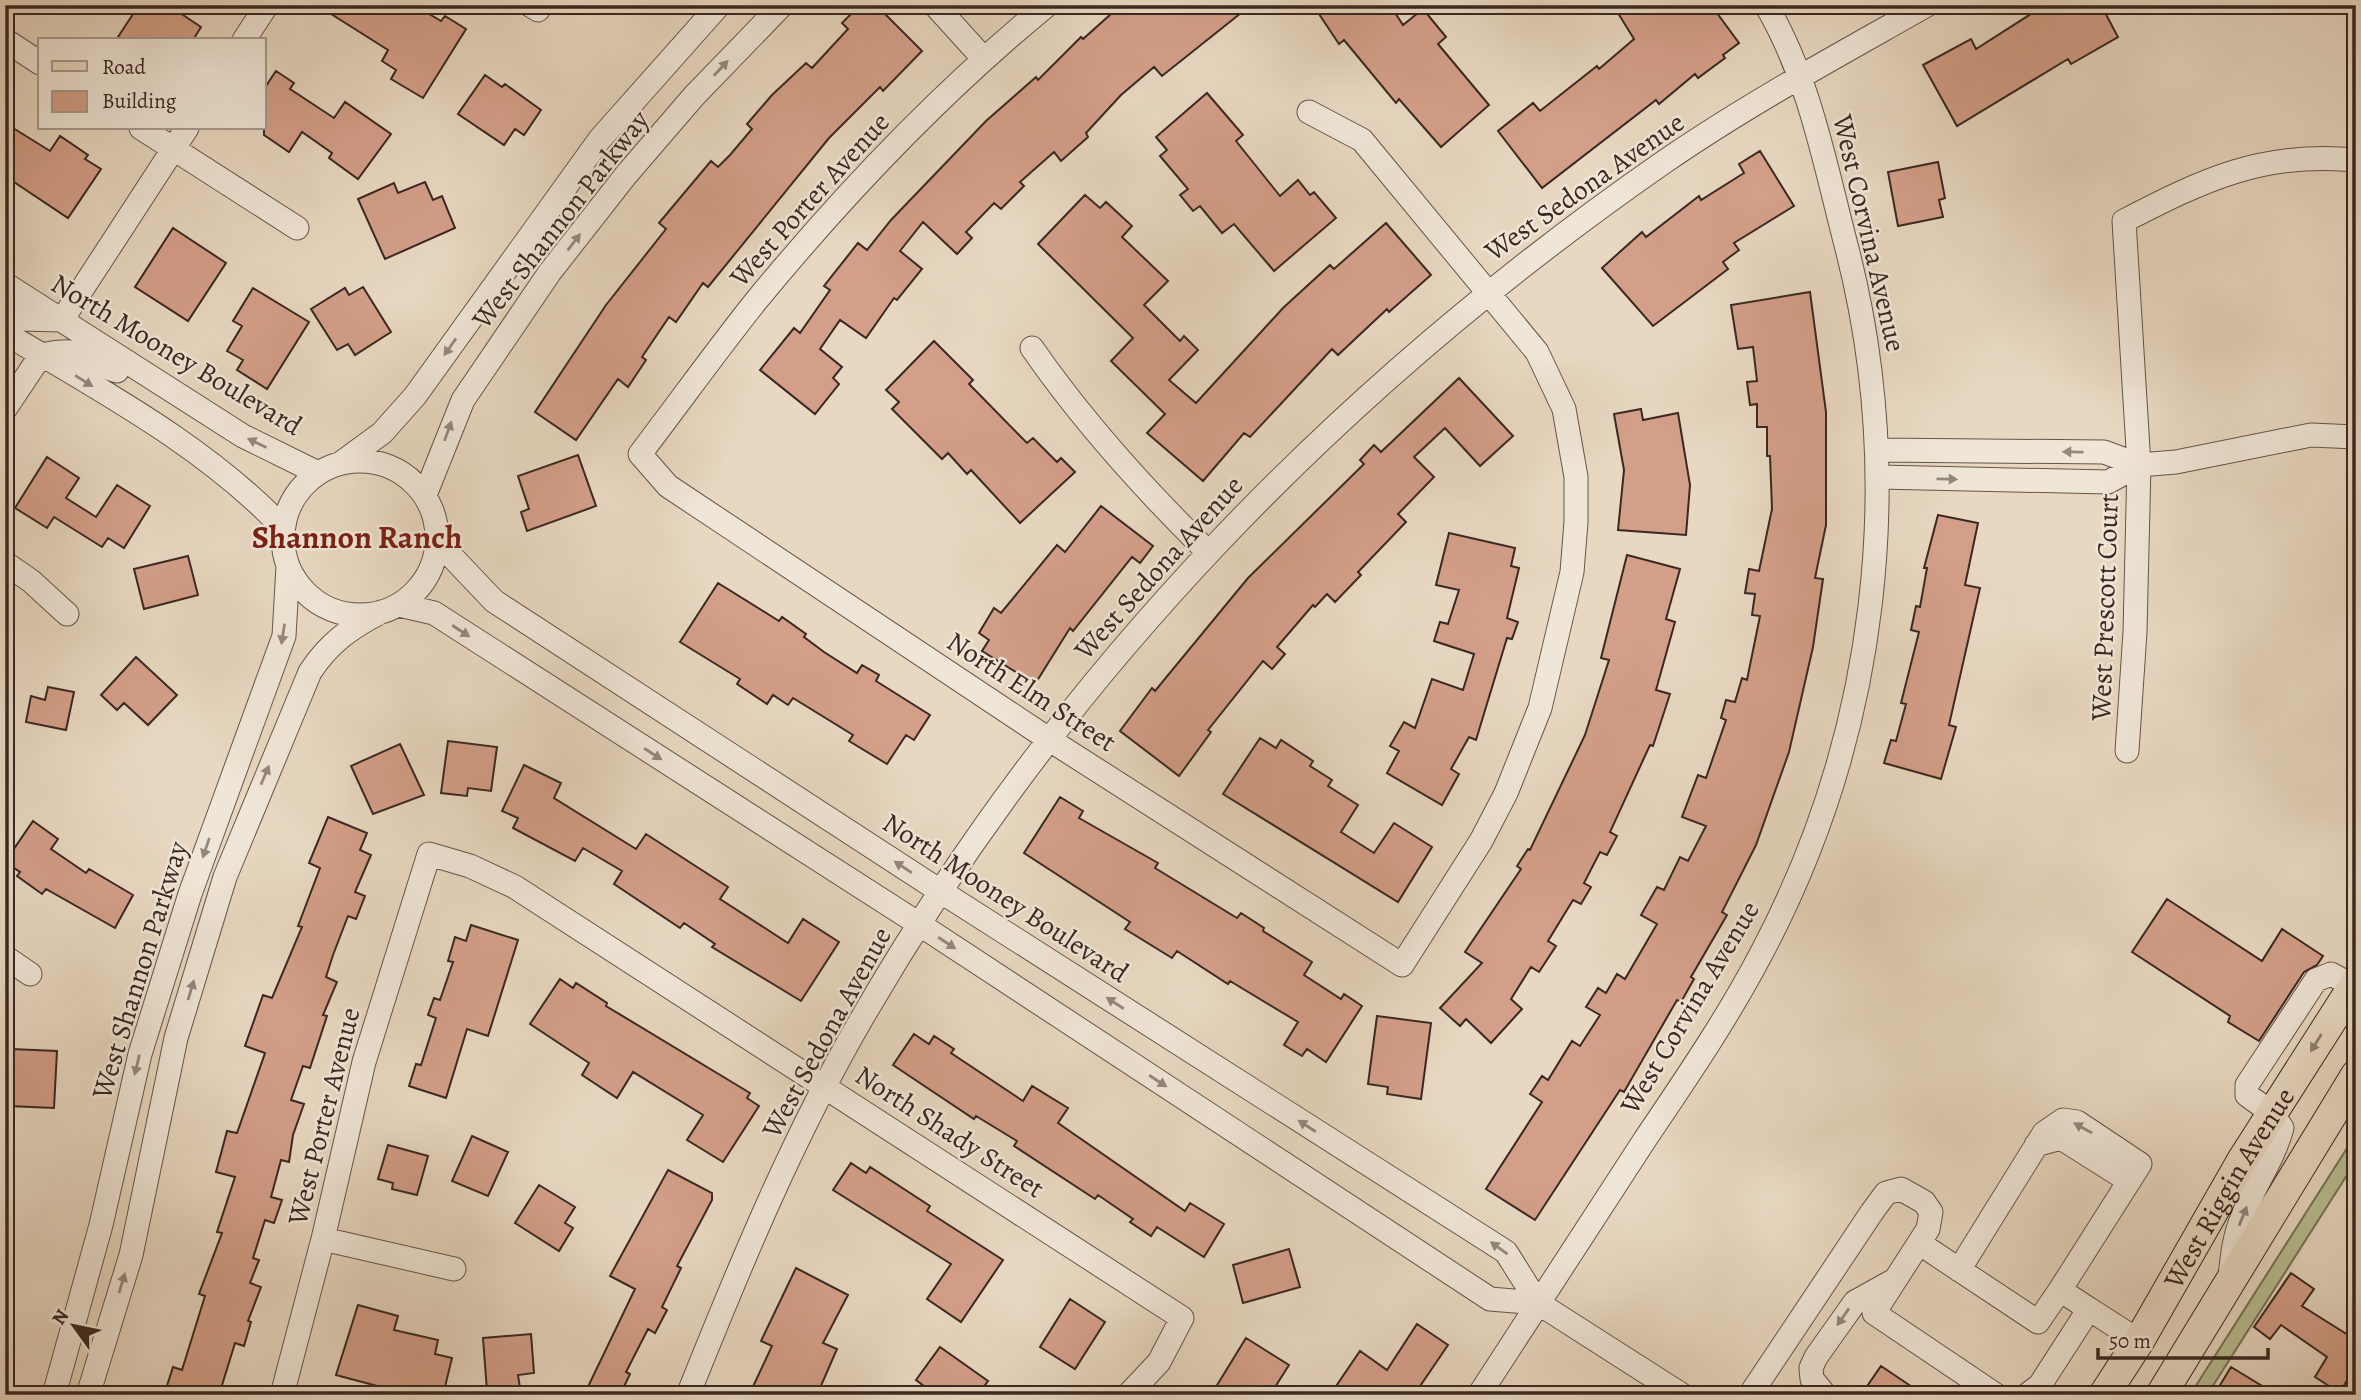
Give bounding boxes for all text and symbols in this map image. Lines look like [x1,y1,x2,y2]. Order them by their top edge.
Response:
legend [38,38,266,130]
text: Road [102,53,146,81]
one-way arrow [712,60,728,77]
text: Building [102,87,177,115]
street label: West Shannon Parkway [463,102,658,338]
street label: West Porter Avenue [720,104,898,296]
street label: West Sedona Avenue [1476,104,1692,271]
street label: West Corvina Avenue [1823,110,1915,356]
one-way arrow [566,233,581,251]
street label: North Mooney Boulevard [44,265,310,445]
one-way arrow [443,338,457,357]
one-way arrow [74,375,94,388]
one-way arrow [443,420,454,441]
one-way arrow [247,437,267,449]
one-way arrow [2062,446,2084,458]
street label: West Sedona Avenue [1065,467,1252,669]
one-way arrow [1936,473,1958,484]
street label: West Prescott Court [2082,493,2128,722]
district label: Shannon Ranch [252,515,462,559]
one-way arrow [277,623,288,645]
street label: North Elm Street [939,623,1124,761]
one-way arrow [452,624,471,637]
one-way arrow [643,747,663,760]
one-way arrow [259,765,271,785]
street label: North Mooney Boulevard [875,804,1137,992]
street label: West Shannon Parkway [82,836,197,1105]
one-way arrow [200,837,211,858]
one-way arrow [894,861,913,874]
street label: West Corvina Avenue [1611,894,1769,1122]
street label: West Sedona Avenue [753,920,901,1146]
one-way arrow [938,936,957,949]
one-way arrow [186,979,196,1000]
one-way arrow [1106,997,1125,1010]
street label: West Porter Avenue [278,1004,369,1230]
one-way arrow [2309,1034,2322,1053]
one-way arrow [132,1054,143,1076]
street label: North Shady Street [847,1056,1051,1207]
one-way arrow [1149,1074,1167,1088]
street label: West Riggin Avenue [2155,1080,2304,1296]
one-way arrow [1298,1119,1317,1132]
one-way arrow [2072,1122,2092,1134]
one-way arrow [2238,1206,2249,1227]
one-way arrow [1490,1241,1508,1256]
one-way arrow [118,1272,128,1293]
north arrow [38,1292,108,1362]
text: N [46,1304,75,1330]
one-way arrow [1836,1308,1850,1326]
scale bar [2098,1316,2268,1360]
text: 50 m [2109,1327,2151,1355]

